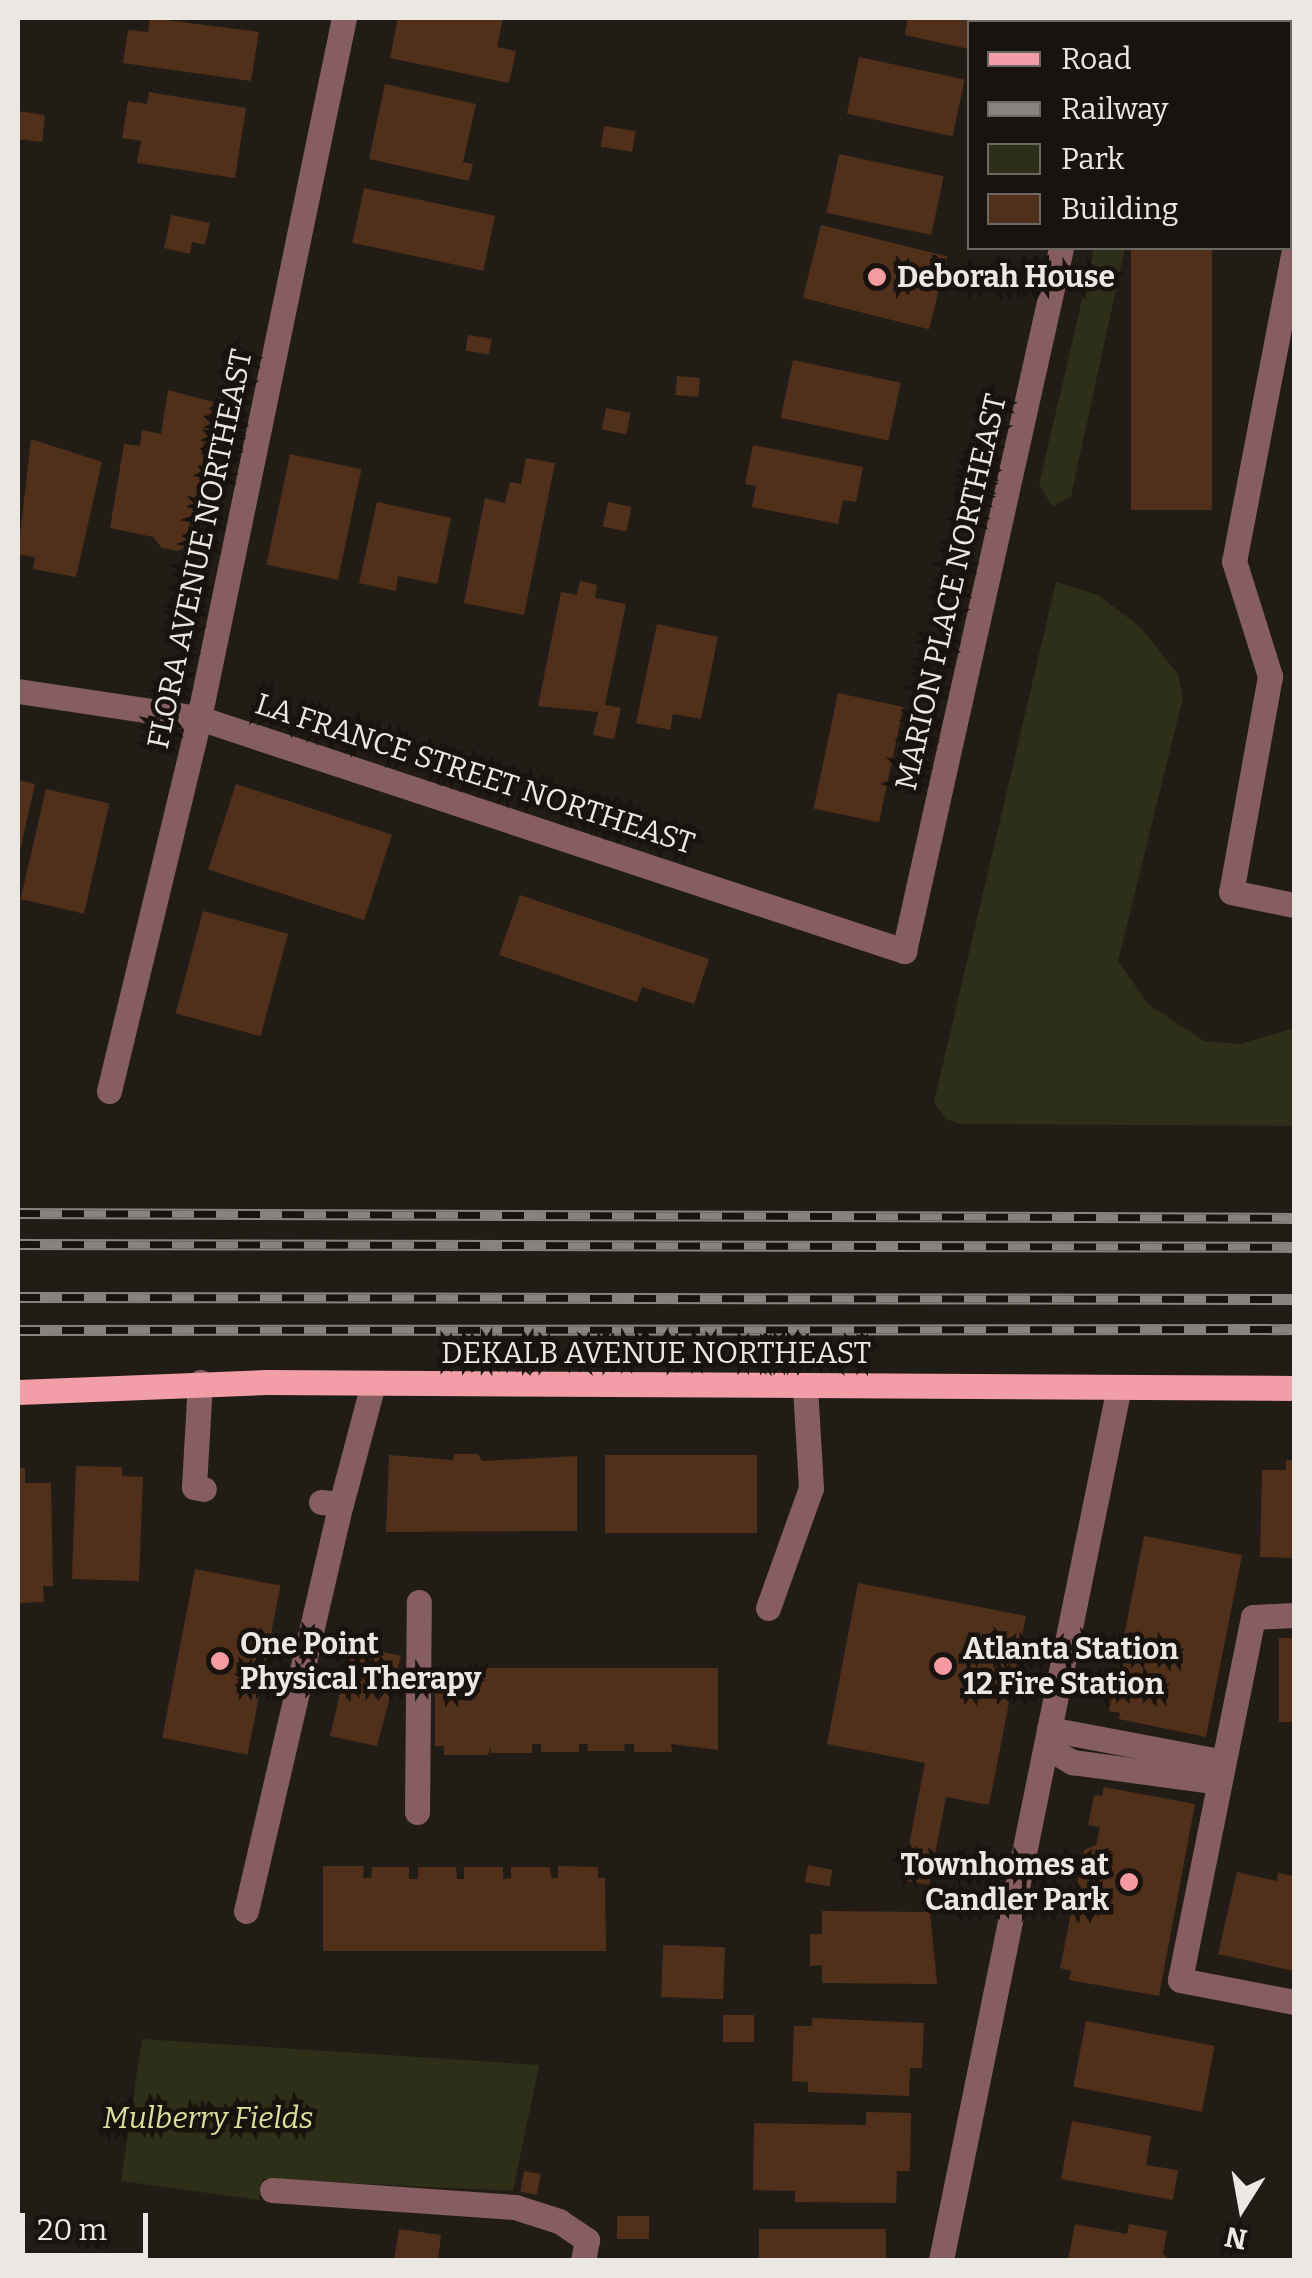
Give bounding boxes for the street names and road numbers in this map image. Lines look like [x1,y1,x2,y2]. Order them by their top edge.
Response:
street label: FLORA AVENUE NORTHEAST [140,346,260,752]
street label: MARION PLACE NORTHEAST [888,390,1014,794]
street label: LA FRANCE STREET NORTHEAST [251,686,699,862]
street label: DEKALB AVENUE NORTHEAST [441,1335,871,1371]

